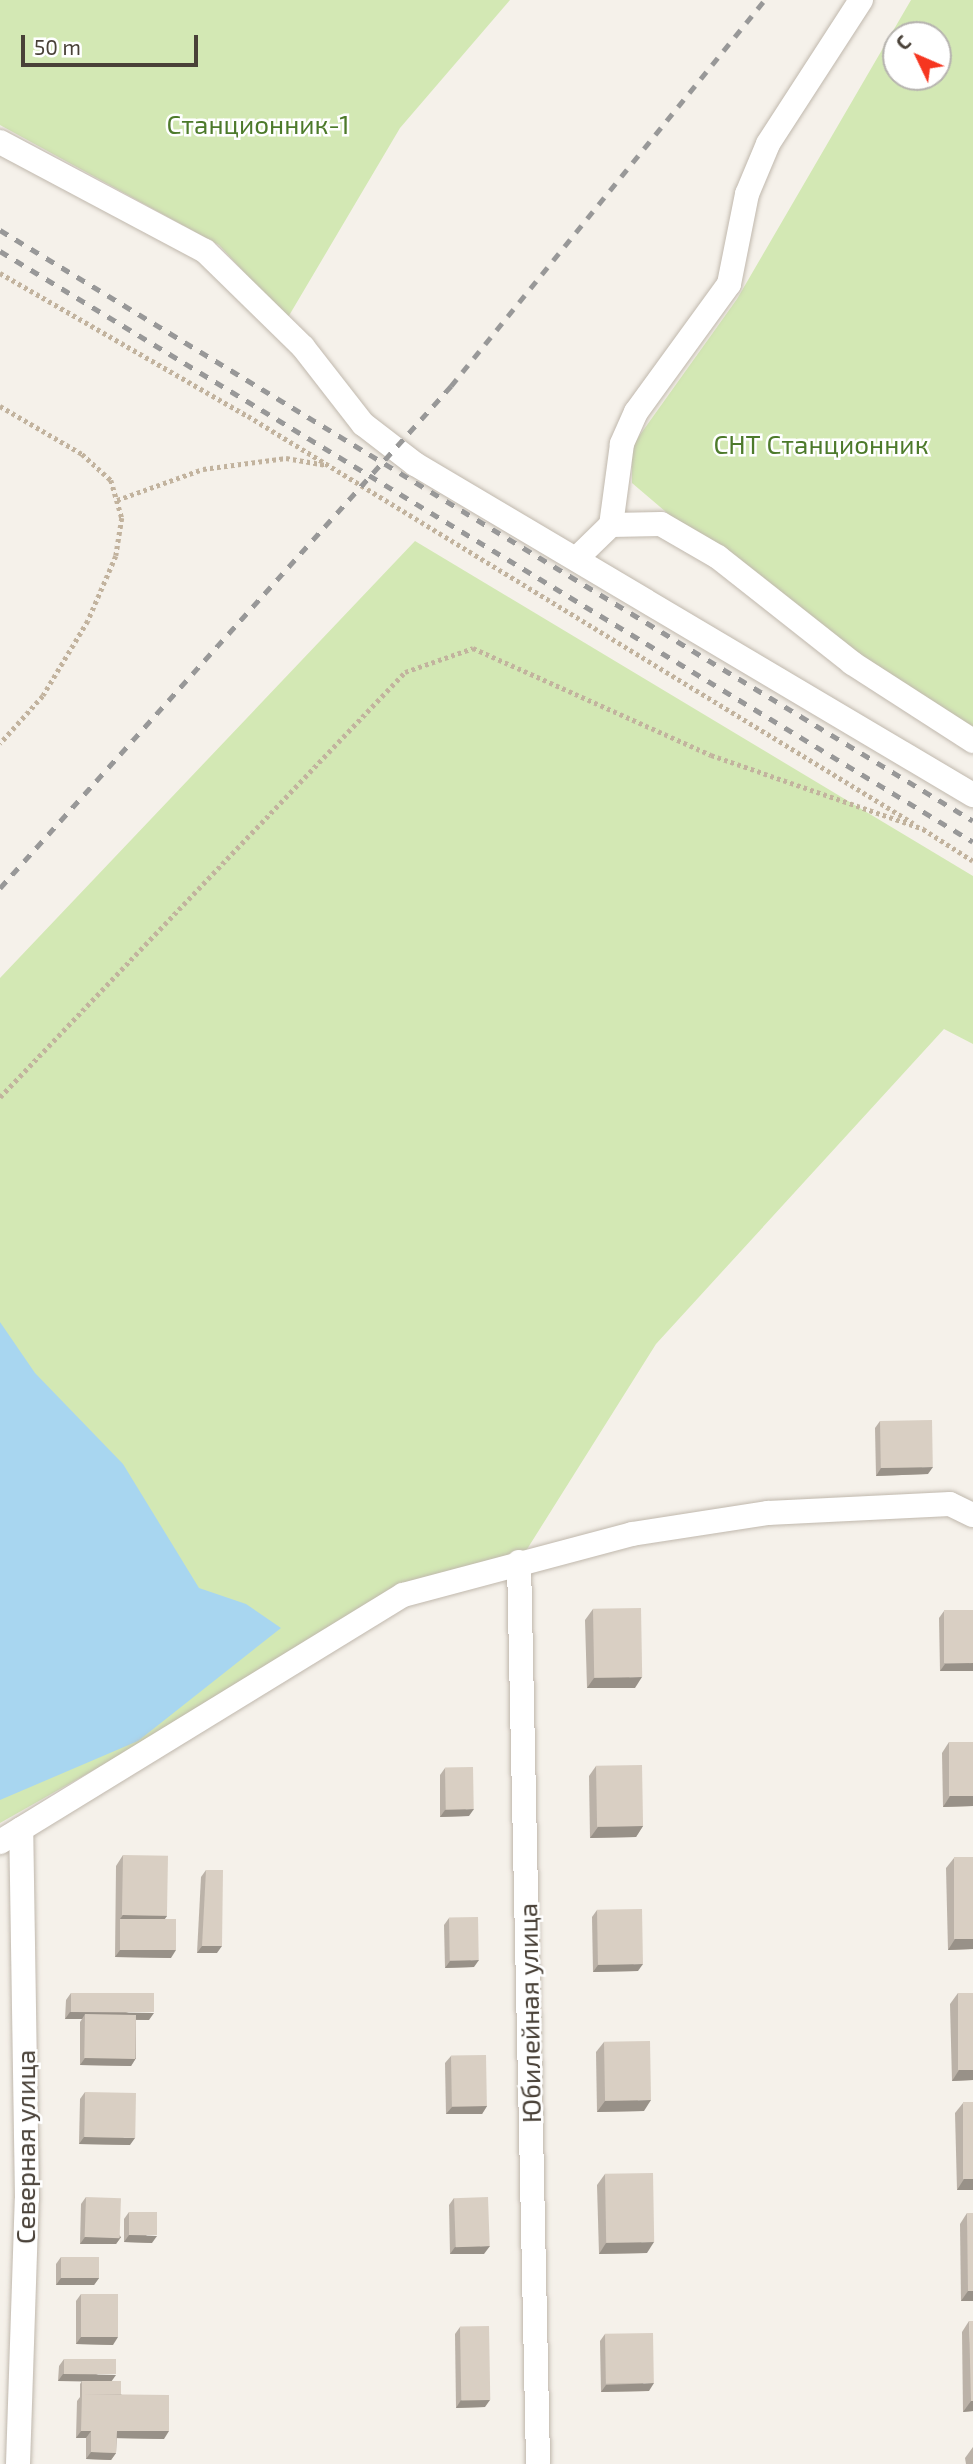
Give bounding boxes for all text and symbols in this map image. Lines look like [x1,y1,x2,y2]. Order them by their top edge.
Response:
scale bar [24,21,201,65]
north arrow [882,21,952,91]
text: С [891,30,915,54]
text: 50 m [34,34,81,59]
park label: Станционник-1 [167,108,349,140]
park label: СНТ Станционник [713,428,929,460]
street label: Юбилейная улица [511,1903,547,2123]
street label: Северная улица [9,2050,41,2244]

